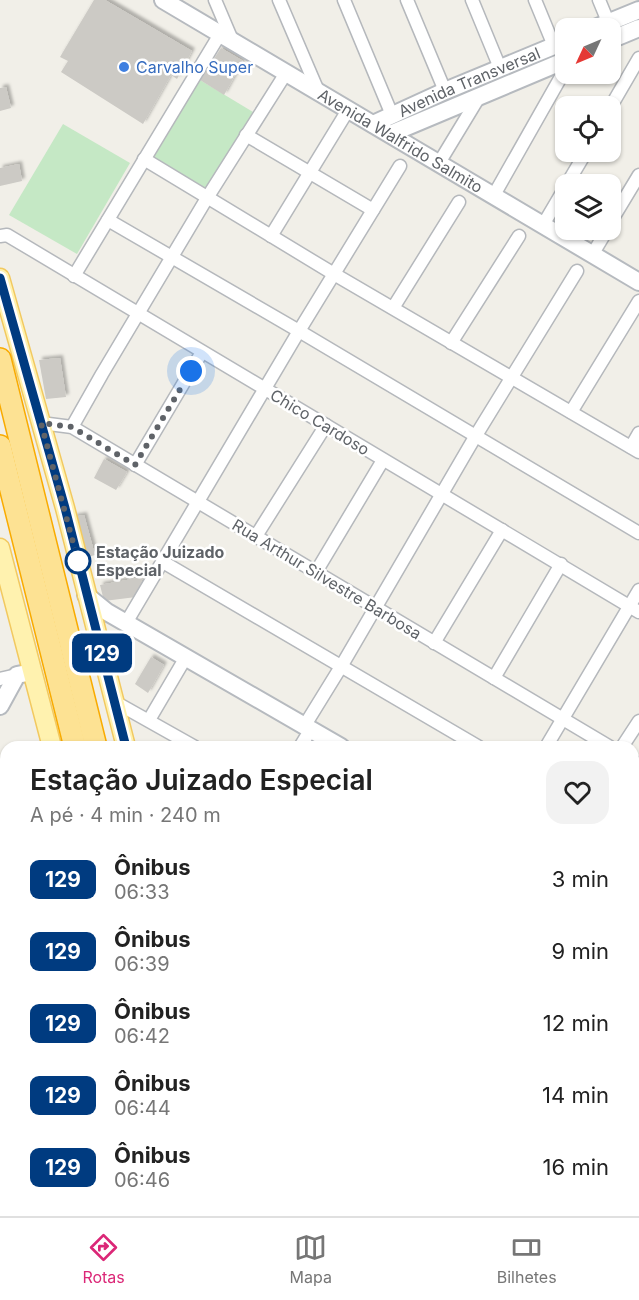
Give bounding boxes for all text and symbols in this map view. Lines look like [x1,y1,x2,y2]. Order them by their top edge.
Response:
north arrow [555,18,621,84]
map controls [555,18,621,240]
street label: Avenida Transversal [395,43,543,121]
place label: Carvalho Super [136,57,253,77]
marker: Carvalho Super [117,60,131,74]
street label: Avenida Walfrido Salmito [314,84,486,197]
button: locate [555,96,621,162]
button: layers [555,174,621,240]
your location [176,356,206,386]
street label: Chico Cardoso [267,385,373,459]
street label: Rua Arthur Silvestre Barbosa [229,515,425,643]
place label: Estação Juizado Especial [96,542,225,580]
marker: Estação Juizado Especial [65,548,91,574]
line badge: 129 [68,634,136,672]
text: 129 [84,641,120,666]
button: heart [546,761,609,824]
text: Estação Juizado Especial [30,763,373,797]
text: A pé · 4 min · 240 m [30,803,221,827]
text: Ônibus [114,854,191,880]
text: 3 min [552,866,609,892]
text: 129 [45,867,81,892]
text: 06:33 [114,880,170,904]
text: Ônibus [114,926,191,952]
text: 9 min [552,938,609,964]
text: 129 [45,939,81,964]
text: 06:39 [114,952,170,976]
text: Ônibus [114,998,191,1024]
text: 12 min [543,1010,609,1036]
text: 129 [45,1011,81,1036]
text: 06:42 [114,1024,170,1048]
text: Ônibus [114,1070,191,1096]
text: 14 min [542,1082,609,1108]
text: 129 [45,1083,81,1108]
text: 06:44 [114,1096,171,1120]
text: Ônibus [114,1142,191,1168]
text: 16 min [543,1154,609,1180]
text: 129 [45,1155,81,1180]
text: 06:46 [114,1168,170,1192]
tab: Rotas [82,1231,125,1287]
tab: Mapa [290,1231,332,1287]
tab: Bilhetes [497,1231,557,1287]

